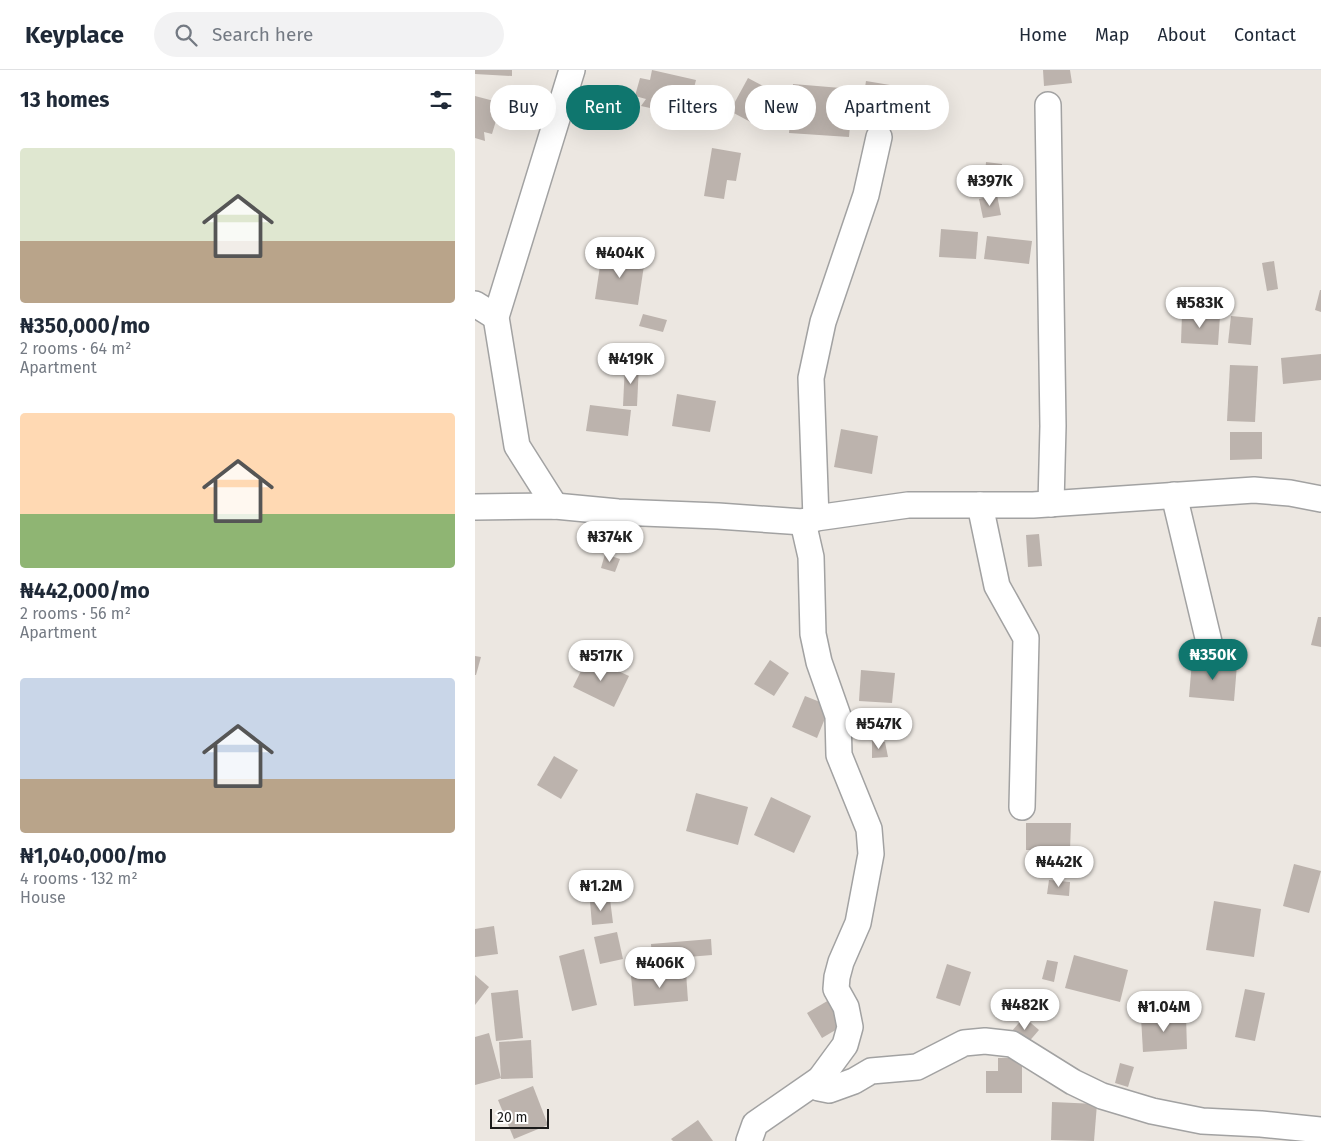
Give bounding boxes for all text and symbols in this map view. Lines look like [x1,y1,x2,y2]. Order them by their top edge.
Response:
search box [154,12,504,57]
text: Keyplace [25,21,124,49]
icon: search [172,21,200,49]
text: Search here [212,23,313,46]
text: Home [1019,24,1067,46]
text: Map [1095,24,1129,46]
text: About [1157,24,1206,46]
text: Contact [1234,24,1296,46]
chip: Buy [490,85,556,130]
chip: Rent [566,85,640,130]
chip: Filters [650,85,735,130]
chip: New [745,85,816,130]
chip: Apartment [826,85,949,130]
icon: filters [427,86,455,114]
text: 13 homes [20,87,110,113]
pin: ₦397K [955,164,1025,207]
text: ₦397K [967,171,1013,190]
icon: home [193,181,283,271]
pin: ₦404K [585,236,655,279]
text: ₦404K [596,243,644,262]
pin: ₦583K [1165,286,1235,329]
text: ₦583K [1177,293,1223,312]
text: ₦350,000/mo [20,313,150,339]
text: 2 rooms · 64 m² [20,339,131,358]
pin: ₦419K [596,342,666,385]
text: ₦419K [609,349,653,368]
text: Apartment [20,358,97,377]
icon: home [193,446,283,536]
pin: ₦374K [575,520,645,563]
text: ₦374K [588,527,632,546]
text: ₦442,000/mo [20,578,150,604]
text: 2 rooms · 56 m² [20,604,131,623]
text: Apartment [20,623,97,642]
pin: ₦350K [1178,638,1248,681]
pin: ₦517K [566,640,636,682]
text: ₦350K [1190,645,1236,664]
text: ₦517K [579,646,623,665]
pin: ₦547K [844,708,914,750]
icon: home [193,711,283,801]
text: ₦547K [856,714,902,733]
text: ₦1,040,000/mo [20,843,167,869]
pin: ₦442K [1024,846,1094,888]
text: ₦442K [1036,852,1082,871]
text: 4 rooms · 132 m² [20,869,138,888]
pin: ₦1.2M [566,870,636,912]
text: ₦1.2M [580,876,622,895]
text: House [20,888,66,907]
pin: ₦406K [625,946,695,989]
text: ₦406K [636,953,684,972]
pin: ₦482K [990,988,1060,1031]
pin: ₦1.04M [1123,990,1205,1033]
text: ₦482K [1001,995,1049,1014]
text: ₦1.04M [1138,997,1190,1016]
scale bar [490,1106,549,1129]
text: 20 m [497,1109,527,1126]

